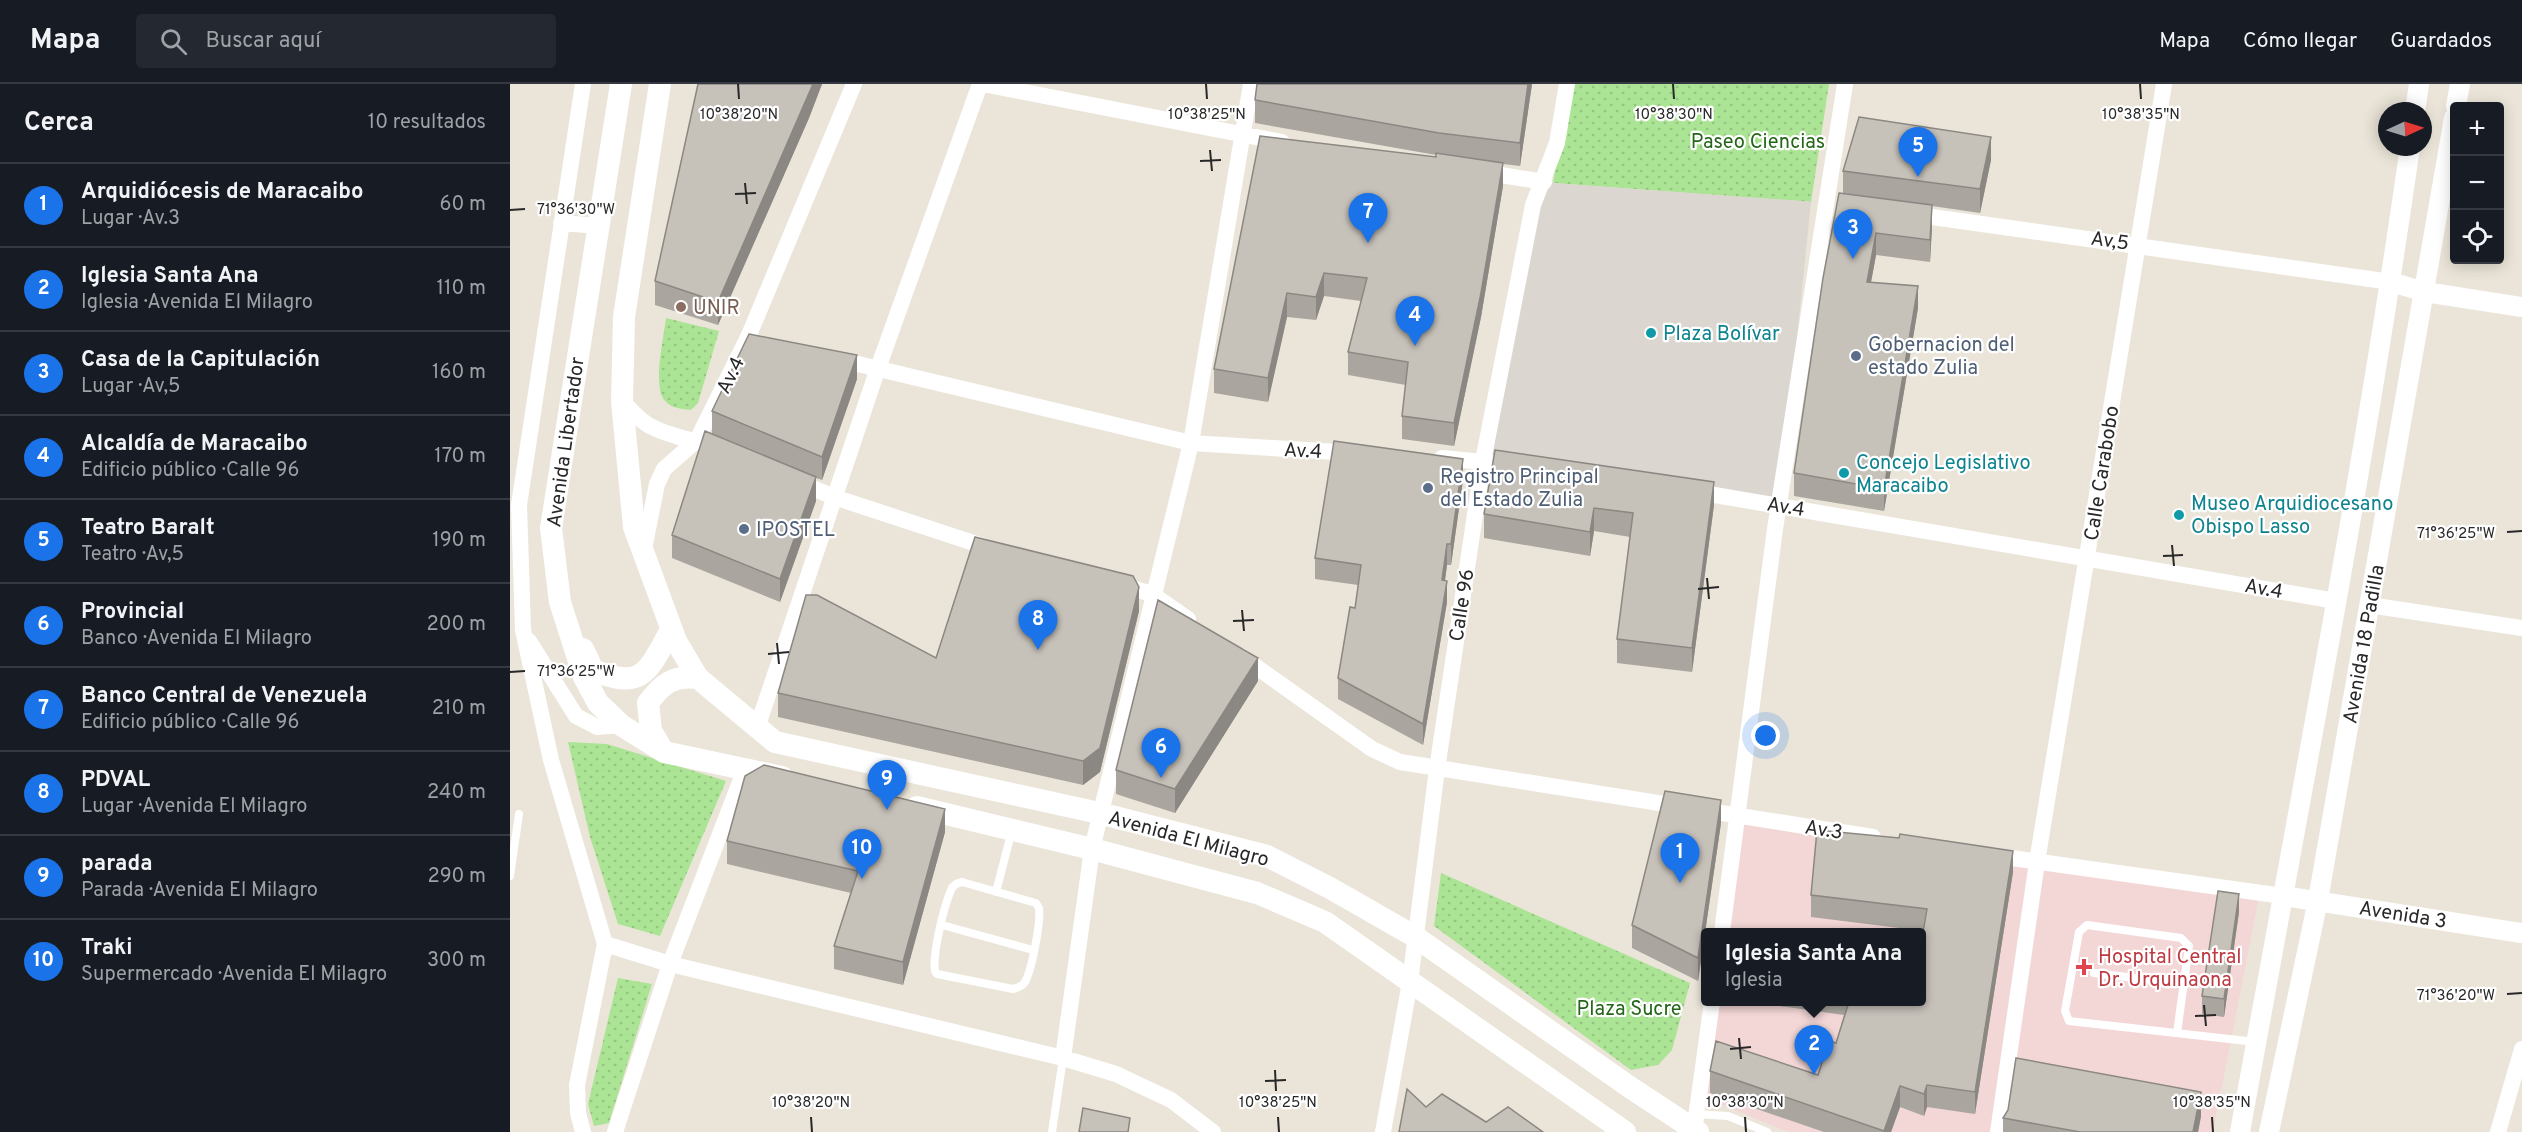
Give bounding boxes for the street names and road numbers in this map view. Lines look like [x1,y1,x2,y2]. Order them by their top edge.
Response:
street label: Av,5 [2089,226,2131,258]
street label: Av.4 [712,353,752,399]
street label: Avenida Libertador [542,355,592,529]
street label: Calle Carabobo [2079,404,2126,543]
street label: Av.4 [1283,438,1323,466]
street label: Av.4 [1765,492,1807,524]
street label: Avenida 18 Padilla [2338,563,2392,726]
street label: Calle 96 [1444,567,1482,644]
street label: Av.4 [2242,574,2285,606]
street label: Avenida El Milagro [1105,806,1272,874]
street label: Av.3 [1803,815,1845,847]
street label: Avenida 3 [2357,896,2448,936]

